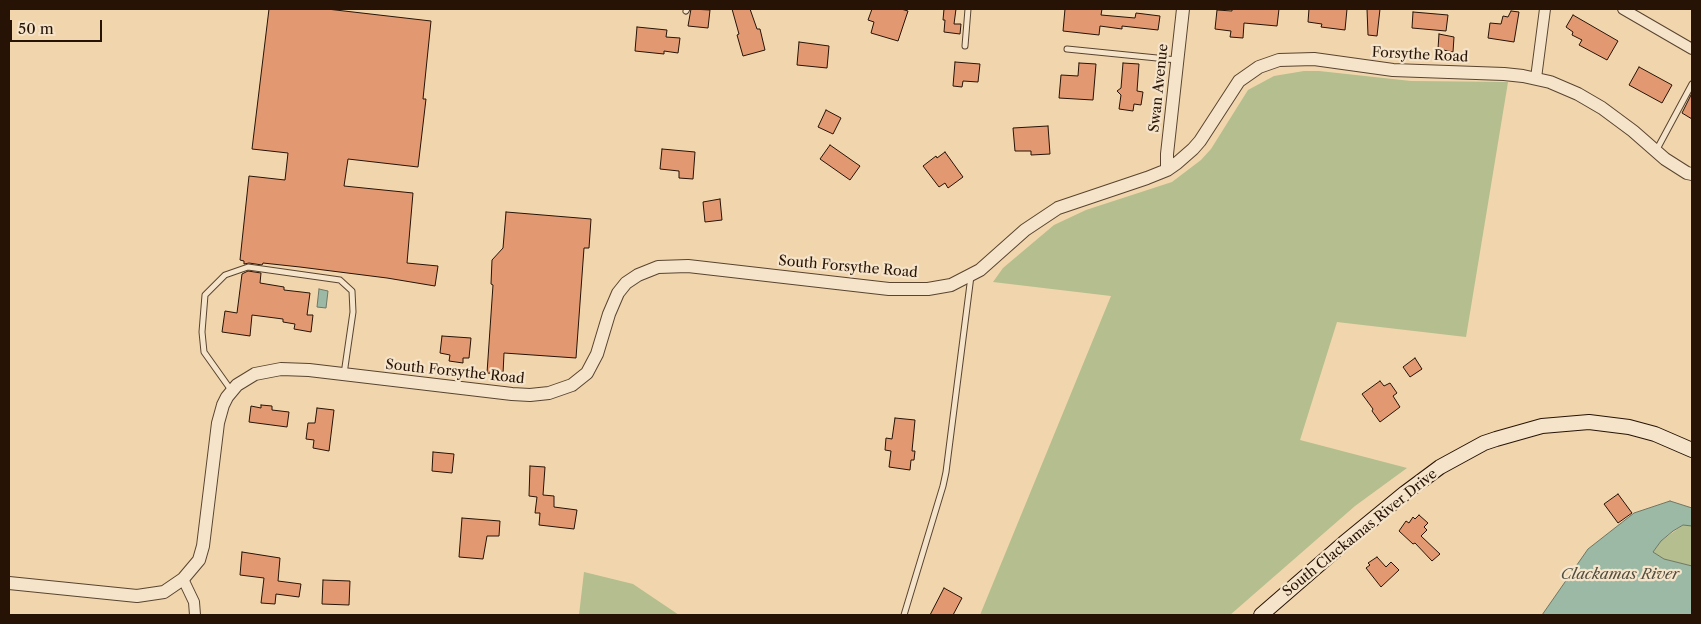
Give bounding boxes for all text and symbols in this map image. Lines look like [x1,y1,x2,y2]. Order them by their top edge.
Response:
scale bar [12,10,105,42]
text: 50 m [18,19,54,38]
street label: Swan Avenue [1146,43,1172,133]
street label: Forsythe Road [1371,44,1469,66]
street label: South Forsythe Road [778,253,918,281]
street label: South Forsythe Road [385,356,525,388]
street label: South Clackamas River Drive [1280,466,1440,600]
water label: Clackamas River [1561,566,1679,584]

